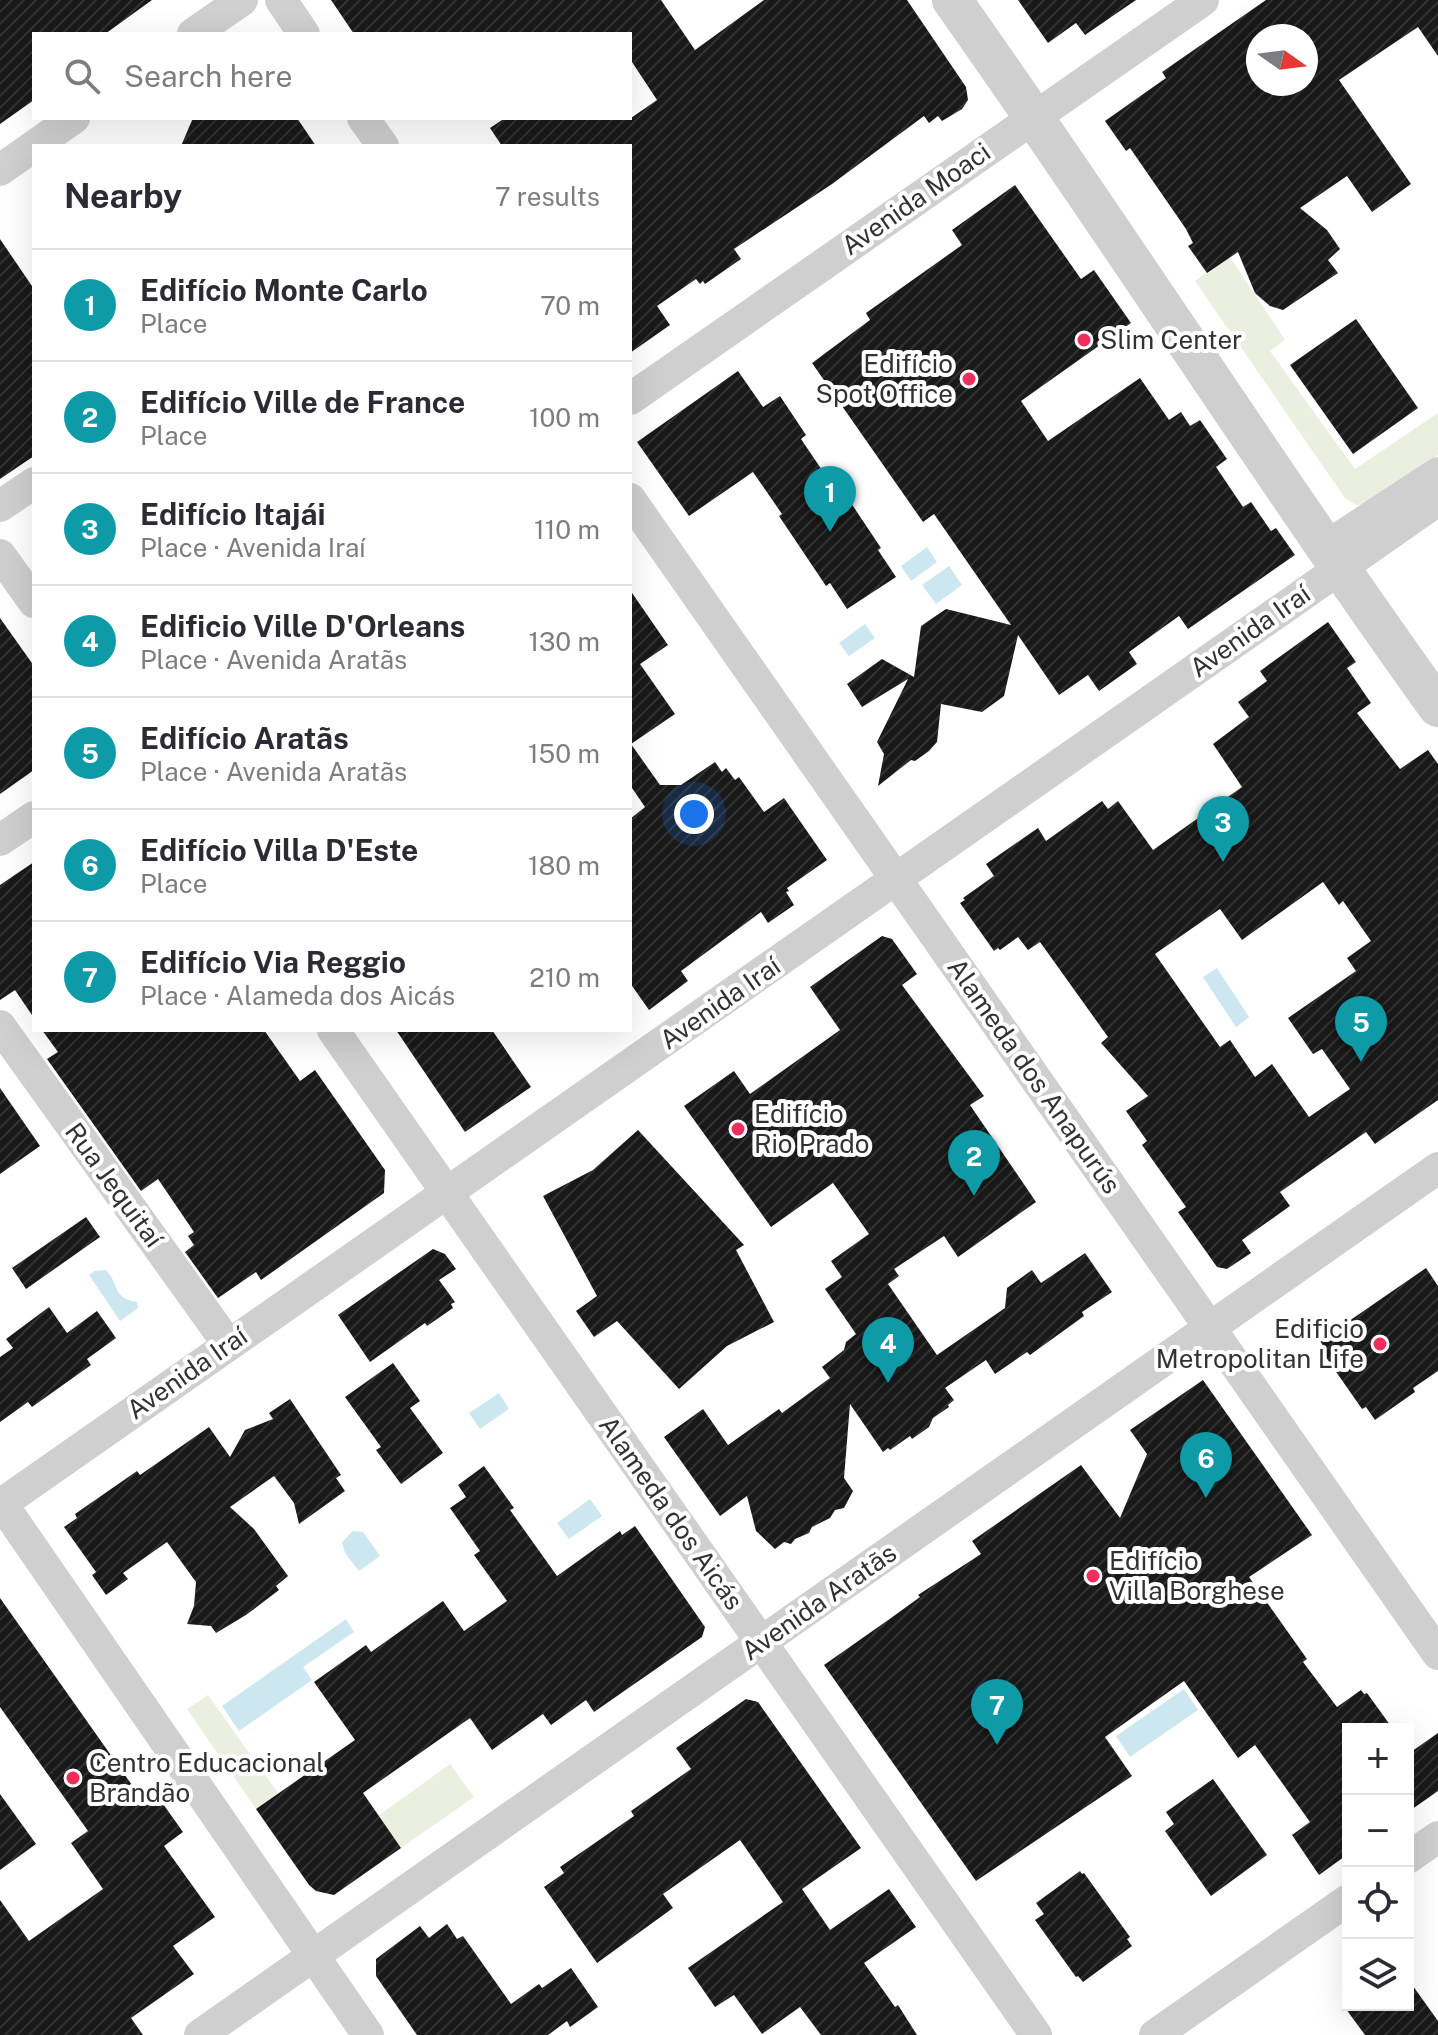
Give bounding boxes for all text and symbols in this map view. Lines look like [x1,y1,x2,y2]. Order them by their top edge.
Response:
north arrow [1246,24,1318,96]
search box [32,32,632,120]
icon: search [60,54,104,98]
text: Search here [124,58,292,94]
street label: Avenida Moaci [835,136,996,261]
text: Nearby [64,176,182,216]
text: 7 results [495,181,600,212]
text: Edifício Monte Carlo [140,272,428,308]
text: 1 [84,290,96,321]
text: 70 m [540,290,600,321]
text: Place [140,308,207,339]
place label: Slim Center [1100,324,1242,355]
marker: Slim Center [1075,331,1093,349]
place label: Edifício Spot Office [815,348,953,409]
marker: Edifício Spot Office [960,370,978,388]
text: Edifício Ville de France [140,384,465,420]
text: 2 [82,402,98,433]
text: 100 m [529,402,600,433]
text: Place [140,420,207,451]
pin: 1 [804,466,856,532]
text: Edifício Itajái [140,496,325,532]
text: 3 [81,514,99,545]
text: 110 m [534,514,600,545]
text: Place · Avenida Iraí [140,532,366,563]
street label: Avenida Iraí [1184,577,1316,683]
text: Edificio Ville D'Orleans [140,608,465,644]
text: 4 [81,626,99,657]
text: 130 m [528,626,600,657]
text: Place · Avenida Aratãs [140,644,407,675]
text: Edifício Aratãs [140,720,349,756]
text: 5 [81,738,99,769]
text: 150 m [528,738,600,769]
text: Place · Avenida Aratãs [140,756,407,787]
your location [674,794,714,834]
pin: 3 [1197,796,1249,862]
text: Edifício Villa D'Este [140,832,418,868]
text: 6 [81,850,99,881]
text: 180 m [528,850,600,881]
text: Place [140,868,207,899]
text: Edifício Via Reggio [140,944,406,980]
street label: Avenida Iraí [654,949,786,1055]
street label: Alameda dos Anapurús [941,952,1127,1199]
text: 7 [82,962,98,993]
text: 210 m [529,962,600,993]
text: Place · Alameda dos Aicás [140,980,455,1011]
pin: 5 [1335,996,1387,1062]
place label: Edifício Rio Prado [754,1098,870,1159]
street label: Rua Jequitaí [59,1117,170,1253]
marker: Edifício Rio Prado [729,1120,747,1138]
pin: 2 [948,1130,1000,1196]
place label: Edificio Metropolitan Life [1156,1313,1364,1374]
pin: 4 [862,1317,914,1383]
street label: Avenida Iraí [121,1319,253,1425]
marker: Edificio Metropolitan Life [1371,1335,1389,1353]
street label: Alameda dos Aicás [593,1410,750,1616]
pin: 6 [1180,1432,1232,1498]
street label: Avenida Aratãs [735,1537,902,1666]
place label: Edifício Villa Borghese [1109,1545,1285,1606]
marker: Edifício Villa Borghese [1084,1567,1102,1585]
pin: 7 [971,1679,1023,1745]
map controls [1342,1723,1414,2011]
button: + [1342,1723,1414,1795]
place label: Centro Educacional Brandão [89,1747,324,1808]
marker: Centro Educacional Brandão [64,1769,82,1787]
button: − [1342,1795,1414,1867]
button: locate [1342,1867,1414,1939]
button: layers [1342,1939,1414,2011]

